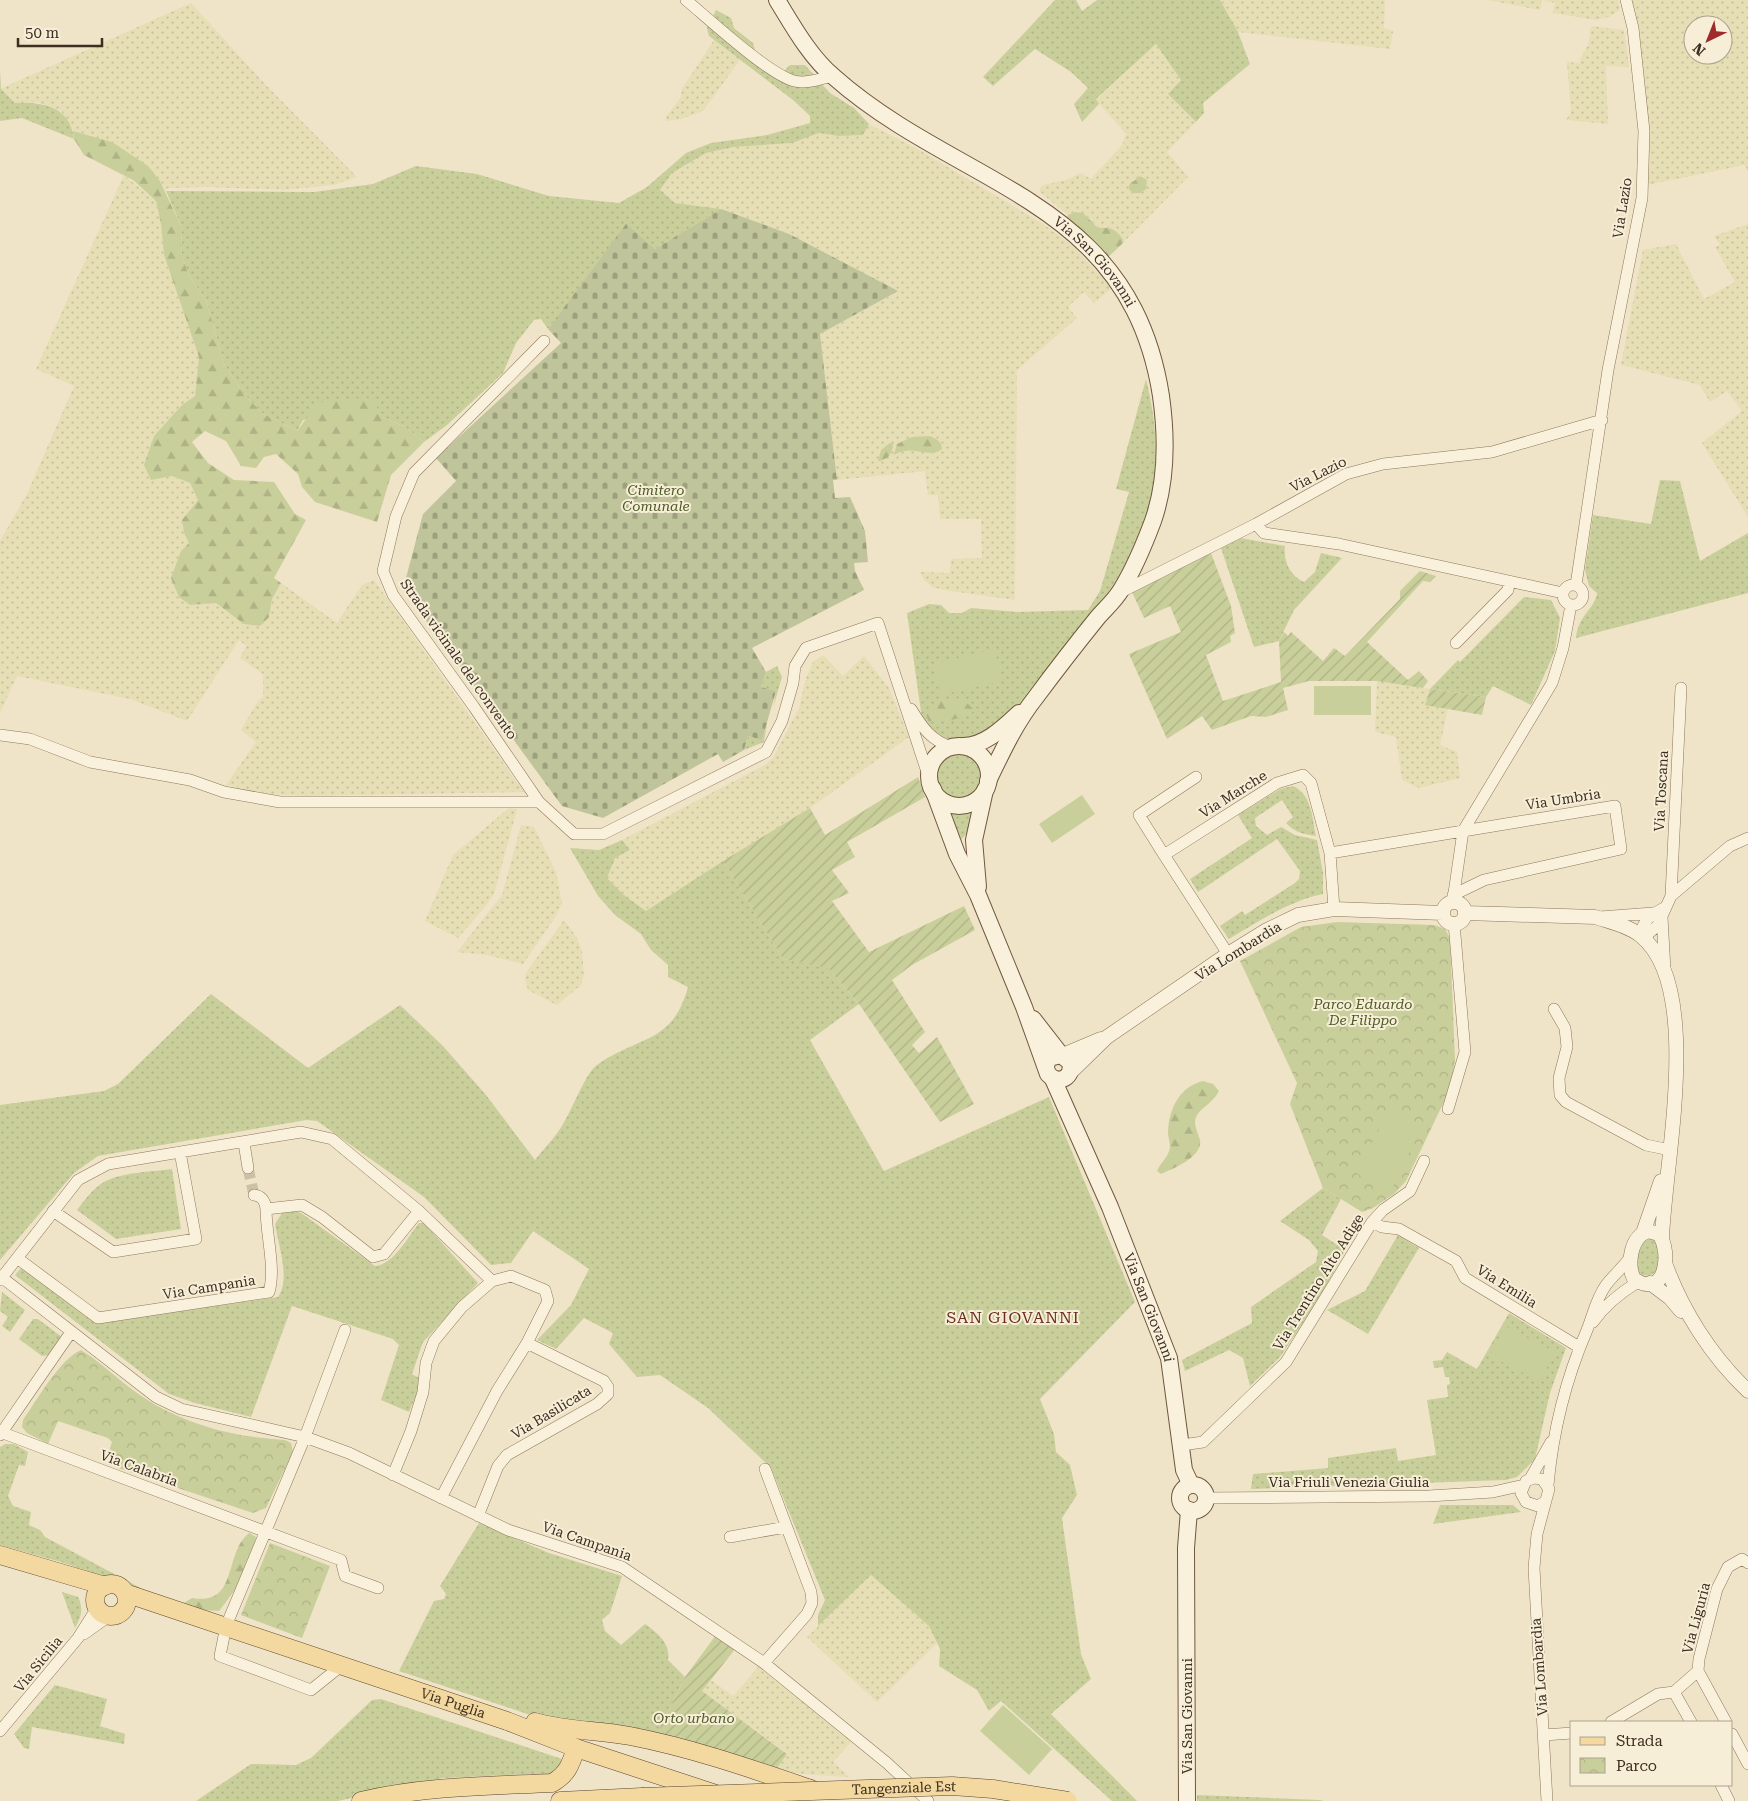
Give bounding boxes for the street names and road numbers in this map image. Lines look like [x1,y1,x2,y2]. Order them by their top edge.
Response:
street label: Via Lazio [1609,176,1635,240]
street label: Via San Giovanni [1051,213,1139,310]
street label: Via Lazio [1287,453,1349,495]
street label: Strada vicinale del convento [397,576,521,742]
street label: Via Toscana [1651,750,1671,832]
street label: Via Marche [1196,767,1270,821]
street label: Via Umbria [1524,785,1602,813]
street label: Via Lombardia [1192,918,1284,984]
street label: Via Trentino Alto Adige [1269,1211,1367,1353]
street label: Via San Giovanni [1121,1251,1177,1363]
street label: Via Emilia [1474,1261,1540,1311]
street label: Via Campania [162,1272,257,1302]
street label: Via Basilicata [508,1382,594,1442]
street label: Via Calabria [98,1446,181,1490]
street label: Via Friuli Venezia Giulia [1269,1474,1430,1490]
street label: Via Campania [540,1518,634,1564]
street label: Via Liguria [1679,1580,1713,1655]
street label: Via Lombardia [1528,1617,1550,1717]
street label: Via Sicilia [11,1633,66,1695]
street label: Via San Giovanni [1179,1658,1195,1774]
street label: Via Puglia [418,1685,488,1721]
street label: Tangenziale Est [851,1778,957,1798]

